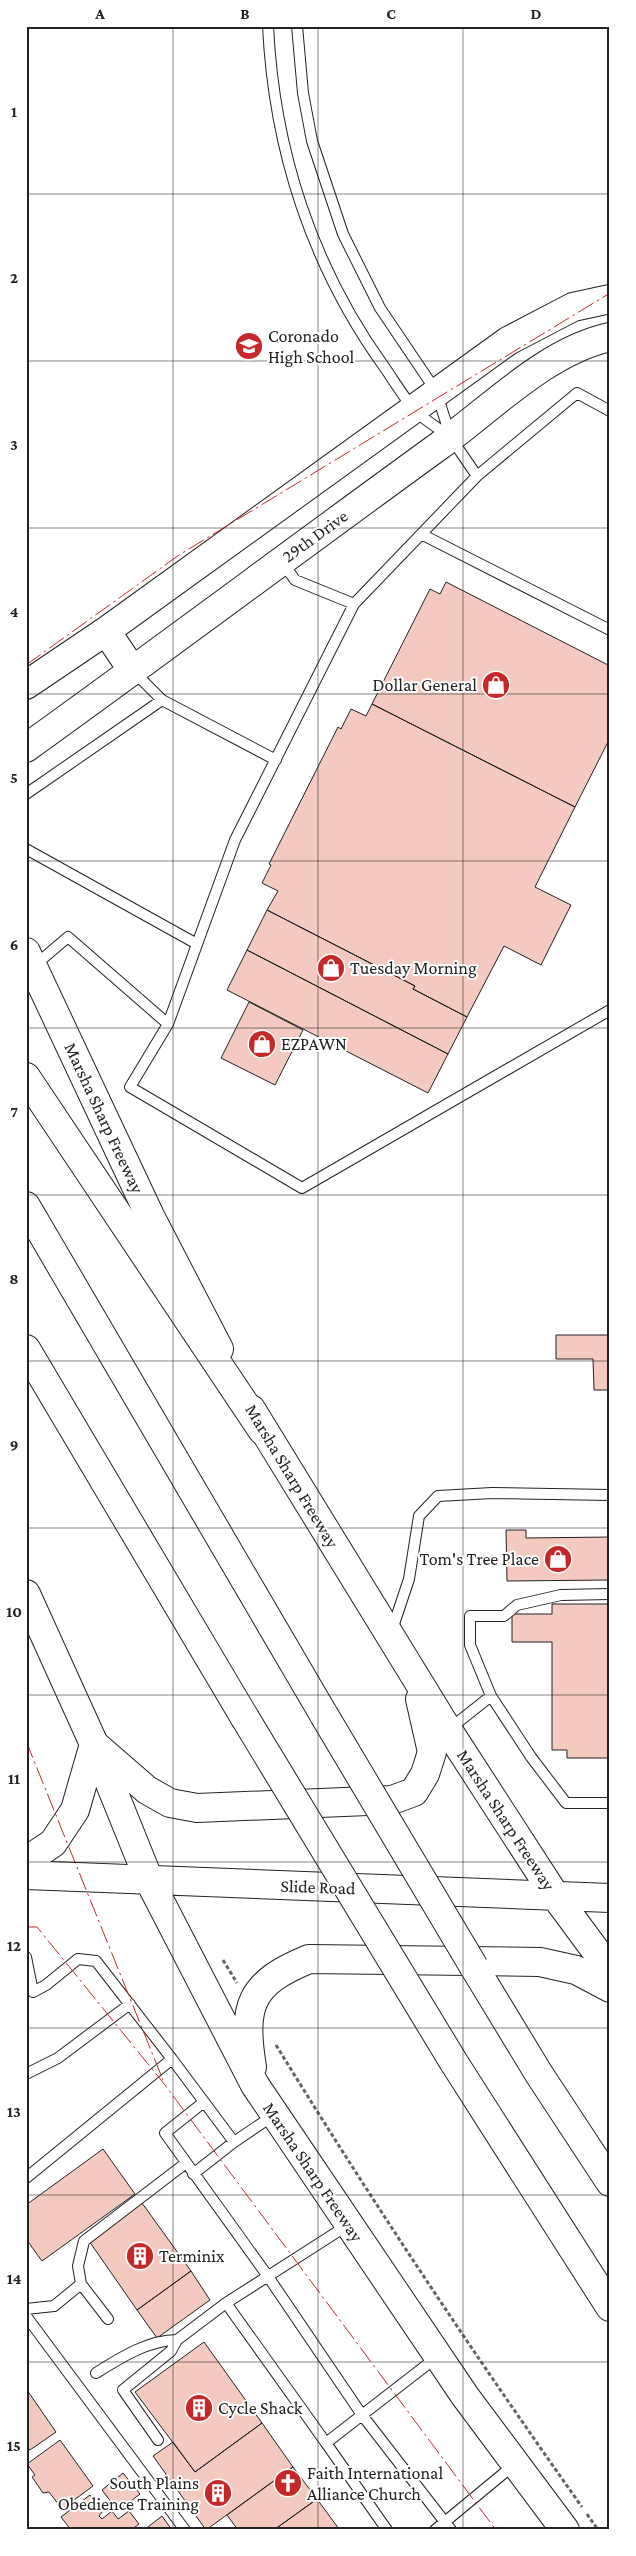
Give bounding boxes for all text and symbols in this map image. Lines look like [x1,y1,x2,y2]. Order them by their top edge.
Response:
text: A [94,5,105,22]
text: B [240,5,250,22]
text: C [386,5,396,22]
text: D [530,5,542,22]
text: 1 [11,103,17,120]
text: 2 [10,269,18,286]
place label: Coronado High School [268,326,355,367]
school or university icon: Coronado High School [234,331,264,361]
text: 3 [10,436,18,453]
street label: 29th Drive [278,506,352,566]
text: 4 [10,603,19,620]
shop icon: Dollar General [481,670,511,700]
place label: Dollar General [373,675,477,695]
text: 5 [10,769,18,786]
text: 6 [10,936,18,953]
shop icon: Tuesday Morning [316,953,346,983]
place label: Tuesday Morning [350,958,477,978]
shop icon: EZPAWN [247,1029,277,1059]
place label: EZPAWN [281,1034,347,1054]
street label: Marsha Sharp Freeway [60,1040,148,1197]
text: 7 [10,1103,18,1120]
text: 8 [9,1270,19,1287]
street label: Marsha Sharp Freeway [241,1401,343,1552]
text: 9 [10,1436,18,1453]
shop icon: Tom's Tree Place [543,1544,573,1574]
place label: Tom's Tree Place [420,1549,539,1569]
text: 10 [6,1603,22,1620]
street label: Marsha Sharp Freeway [453,1746,559,1895]
text: 11 [8,1770,20,1787]
street label: Slide Road [280,1876,356,1898]
text: 12 [7,1937,21,1954]
street label: Marsha Sharp Freeway [259,2098,367,2246]
text: 13 [7,2103,21,2120]
building icon: Terminix [125,2241,155,2271]
place label: Terminix [159,2246,225,2266]
text: 14 [7,2270,22,2287]
building icon: Cycle Shack [184,2393,214,2423]
place label: Cycle Shack [218,2398,303,2418]
text: 15 [7,2437,21,2454]
place label: Faith International Alliance Church [307,2463,443,2504]
church icon: Faith International Alliance Church [273,2468,303,2498]
place label: South Plains Obedience Training [58,2473,199,2514]
building icon: South Plains Obedience Training [203,2478,233,2508]

